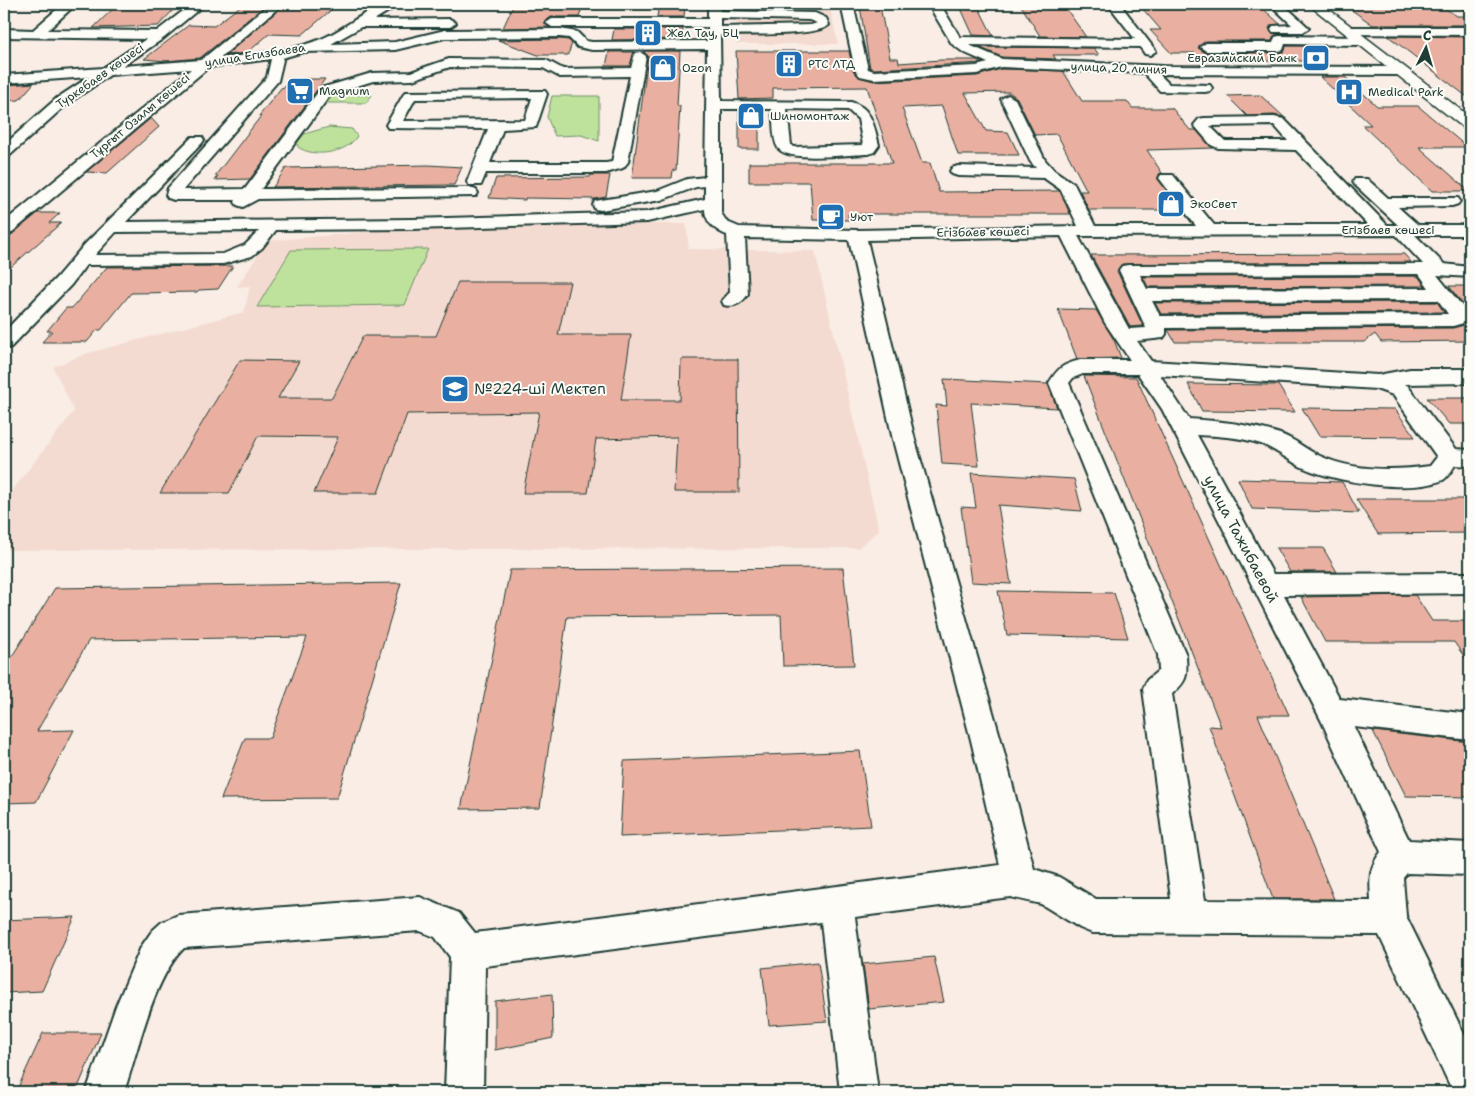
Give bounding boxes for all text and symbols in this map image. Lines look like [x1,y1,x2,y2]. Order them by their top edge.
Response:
building icon: Жел Тау, БЦ [633,18,663,48]
north arrow [1402,22,1452,72]
place label: Жел Тау, БЦ [667,25,739,41]
text: С [1422,26,1432,44]
street label: улица Егизбаева [204,39,307,71]
street label: Түркебаев көшесі [53,40,147,112]
bank icon: Евразийский Банк [1301,43,1331,73]
building icon: РТС ЛТД [774,49,804,79]
place label: Евразийский Банк [1187,50,1298,66]
shop icon: Ozon [648,53,678,83]
place label: РТС ЛТД [808,56,855,72]
street label: улица 20 линия [1070,58,1168,78]
place label: Ozon [682,60,712,76]
street label: Тұрғыт Озалы көшесі [87,70,193,162]
supermarket icon: Magnum [285,76,315,106]
hospital icon: Medical Park [1334,77,1364,107]
place label: Magnum [319,83,370,99]
place label: Medical Park [1368,84,1444,100]
shop icon: Шиномонтаж [736,101,766,131]
place label: Шиномонтаж [770,108,849,124]
shop icon: ЭкоСвет [1156,189,1186,219]
place label: ЭкоСвет [1190,196,1238,212]
cafe icon: Уют [816,202,846,232]
place label: Уют [850,209,874,225]
street label: Егізбаев көшесі [1341,222,1435,238]
street label: Егізбаев көшесі [936,223,1030,241]
school or university icon: №224-ші Мектеп [440,374,470,404]
place label: №224-ші Мектеп [474,379,606,399]
street label: улица Тажибаевой [1199,472,1283,606]

